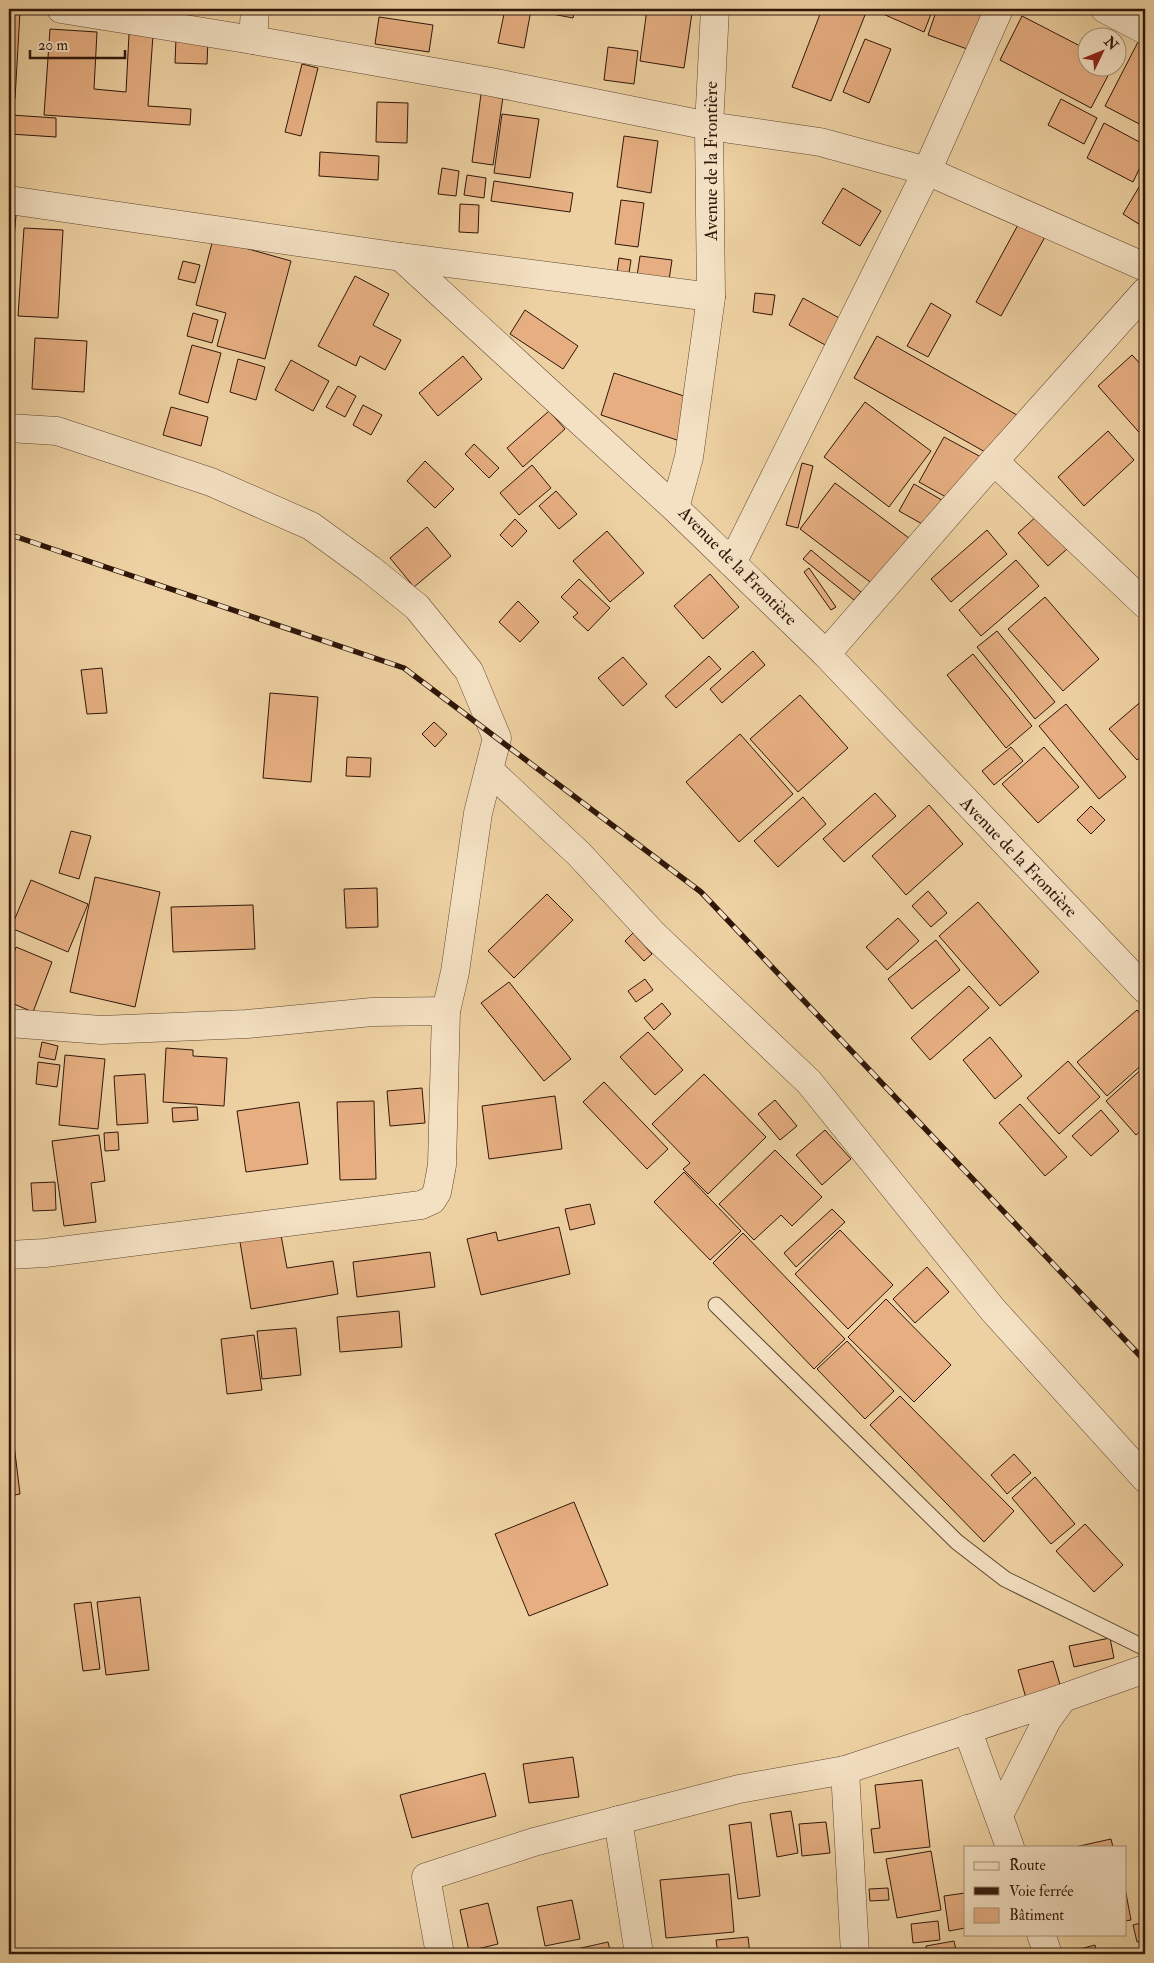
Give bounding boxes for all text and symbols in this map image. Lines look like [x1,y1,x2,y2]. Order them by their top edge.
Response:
scale bar [30,28,125,60]
north arrow [1076,28,1126,78]
text: N [1100,32,1122,54]
text: 20 m [38,36,68,55]
street label: Avenue de la Frontière [700,81,723,242]
street label: Avenue de la Frontière [672,501,802,631]
street label: Avenue de la Frontière [954,791,1083,923]
legend [964,1846,1126,1936]
text: Route [1009,1856,1046,1875]
text: Voie ferrée [1009,1882,1074,1901]
text: Bâtiment [1009,1906,1064,1925]

